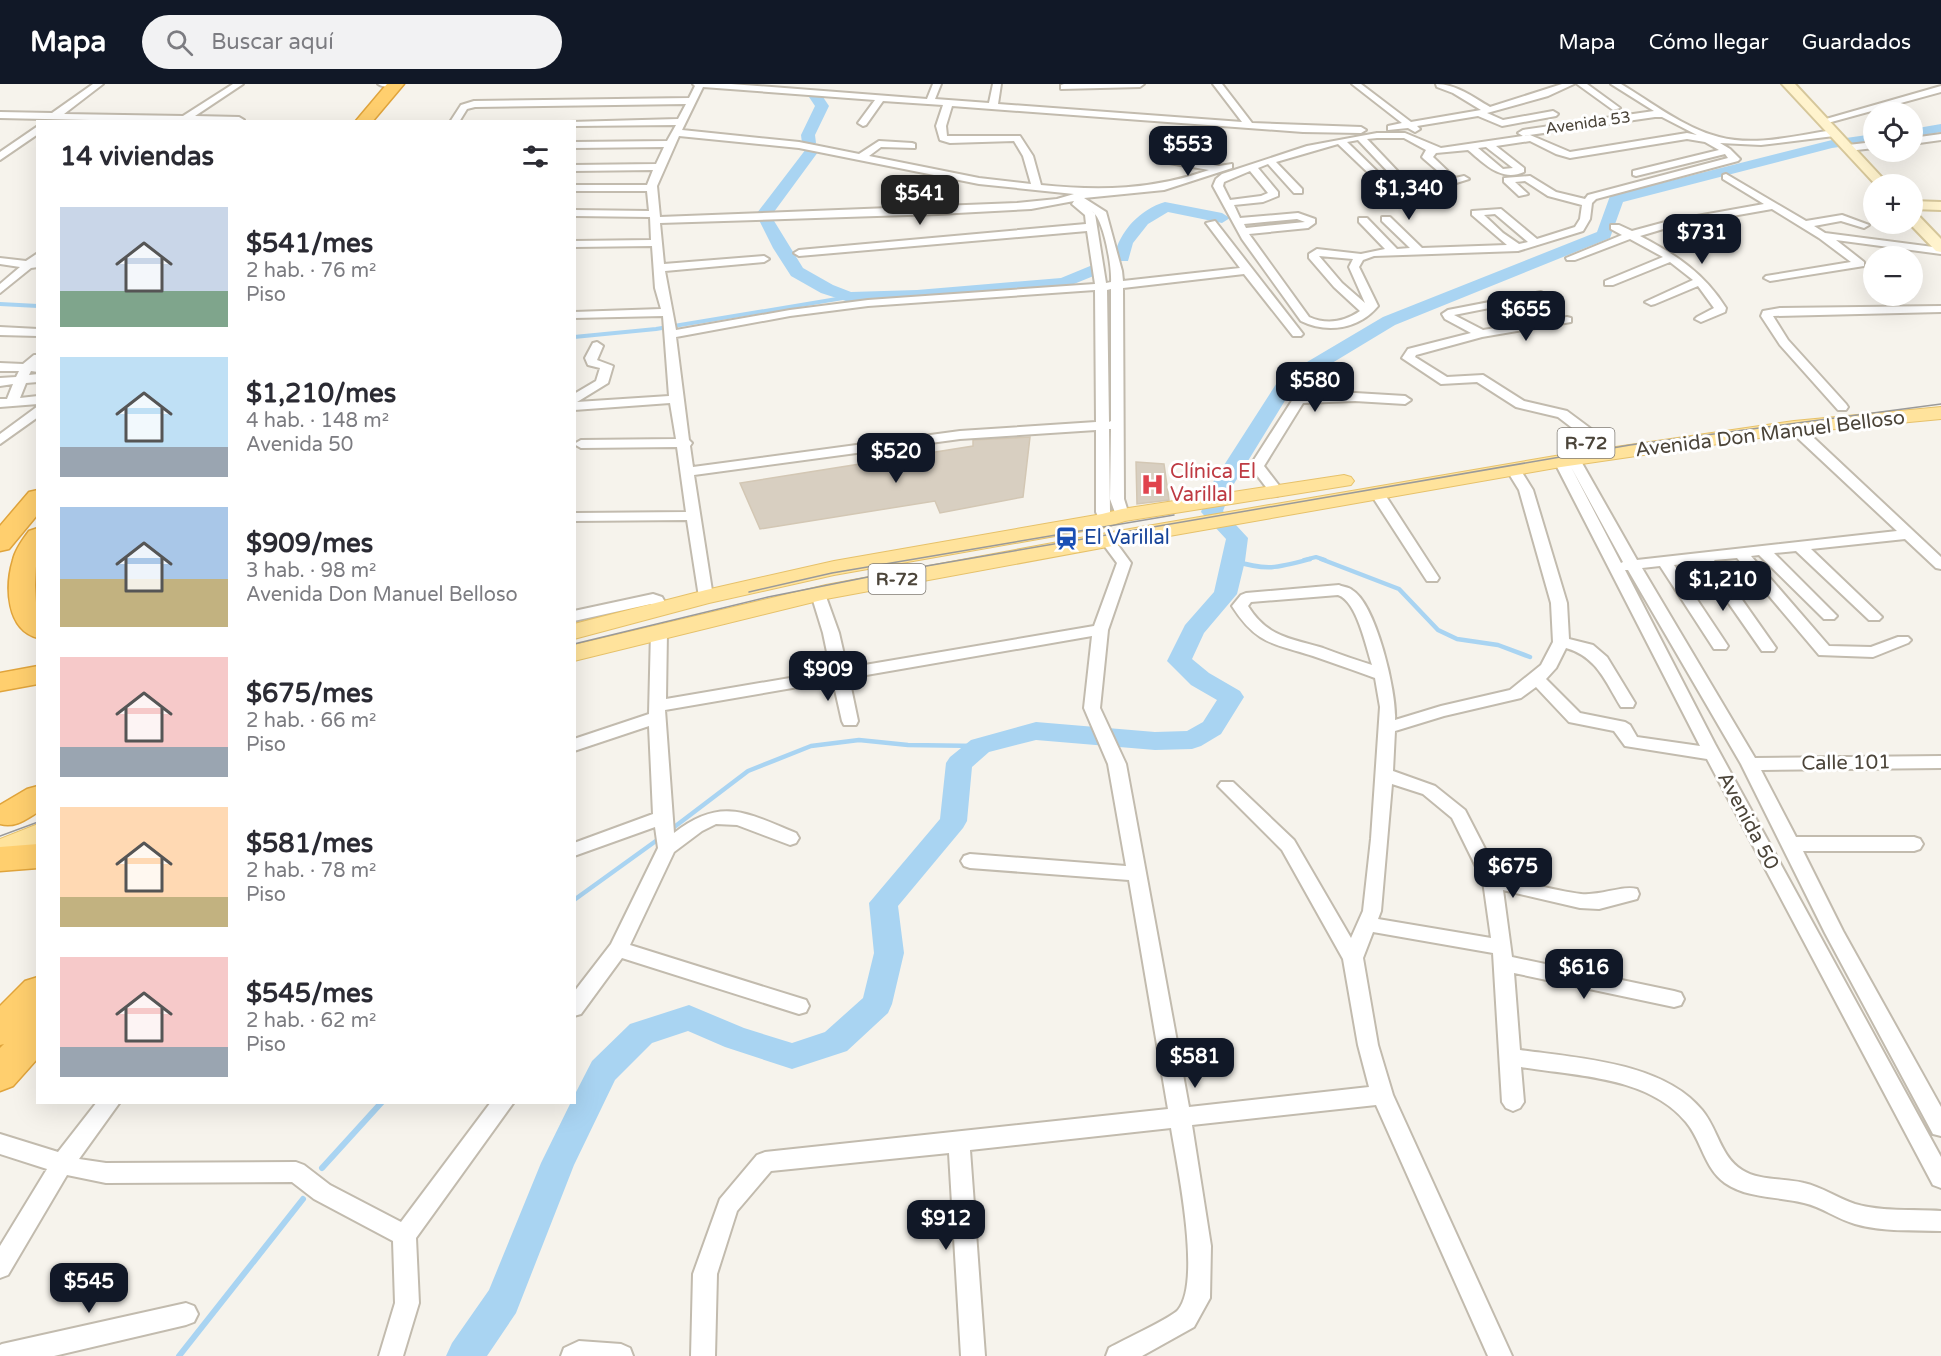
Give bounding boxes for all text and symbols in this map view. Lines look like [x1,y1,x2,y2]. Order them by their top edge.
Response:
search box [142,15,562,69]
text: Mapa [30,25,106,59]
icon: search [163,26,196,59]
text: Buscar aquí [211,29,334,55]
text: Mapa [1558,30,1616,55]
text: Cómo llegar [1649,30,1769,55]
text: Guardados [1802,30,1911,55]
map controls [1863,102,1923,306]
button: locate [1863,102,1923,162]
street label: Avenida 53 [1544,107,1632,139]
pin: $553 [1152,126,1224,177]
text: $553 [1163,133,1213,157]
icon: filters [519,140,552,173]
text: 14 viviendas [60,141,214,172]
pin: $1,340 [1360,170,1458,221]
button: + [1863,174,1923,234]
pin: $541 [884,175,956,226]
text: $1,340 [1375,177,1443,201]
text: $541 [895,182,945,206]
pin: $731 [1666,214,1738,265]
text: $731 [1677,221,1727,245]
text: $541/mes [246,228,373,259]
icon: home [108,231,180,303]
button: − [1863,246,1923,306]
text: 2 hab. · 76 m² [246,259,376,283]
text: Piso [246,283,286,307]
pin: $655 [1490,291,1562,342]
text: $655 [1501,298,1551,322]
pin: $580 [1279,362,1351,413]
text: $580 [1290,369,1340,393]
text: $1,210/mes [246,378,396,409]
icon: home [108,381,180,453]
street label: Avenida Don Manuel Belloso [1634,406,1906,462]
text: 4 hab. · 148 m² [246,409,389,433]
road number: R-72 [1558,428,1614,458]
text: Avenida 50 [246,433,353,457]
pin: $520 [860,433,932,484]
text: $520 [871,440,921,464]
place label: Clínica El Varillal [1170,460,1256,507]
hospital icon: Clínica El Varillal [1139,471,1165,497]
station icon: El Varillal [1053,525,1079,551]
place label: El Varillal [1084,526,1170,550]
text: $909/mes [246,528,373,559]
icon: home [108,531,180,603]
text: 3 hab. · 98 m² [246,559,376,583]
pin: $1,210 [1674,561,1772,612]
road number: R-72 [868,564,926,594]
text: $1,210 [1689,568,1757,592]
text: Avenida Don Manuel Belloso [246,583,518,607]
pin: $909 [792,651,864,702]
text: $909 [803,658,853,682]
text: $675/mes [246,678,373,709]
icon: home [108,681,180,753]
text: 2 hab. · 66 m² [246,709,376,733]
text: Piso [246,733,286,757]
street label: Calle 101 [1801,750,1891,776]
street label: Avenida 50 [1712,768,1784,874]
text: $581/mes [246,828,373,859]
icon: home [108,831,180,903]
pin: $675 [1477,848,1549,899]
text: $675 [1488,855,1538,879]
text: 2 hab. · 78 m² [246,859,376,883]
text: Piso [246,883,286,907]
pin: $616 [1548,949,1620,1000]
text: $616 [1559,956,1609,980]
text: $545/mes [246,978,373,1009]
icon: home [108,981,180,1053]
text: 2 hab. · 62 m² [246,1009,376,1033]
text: Piso [246,1033,286,1057]
pin: $581 [1159,1038,1231,1089]
text: $581 [1170,1045,1220,1069]
pin: $912 [910,1200,982,1251]
text: $912 [921,1207,971,1231]
pin: $545 [53,1263,125,1314]
text: $545 [64,1270,114,1294]

